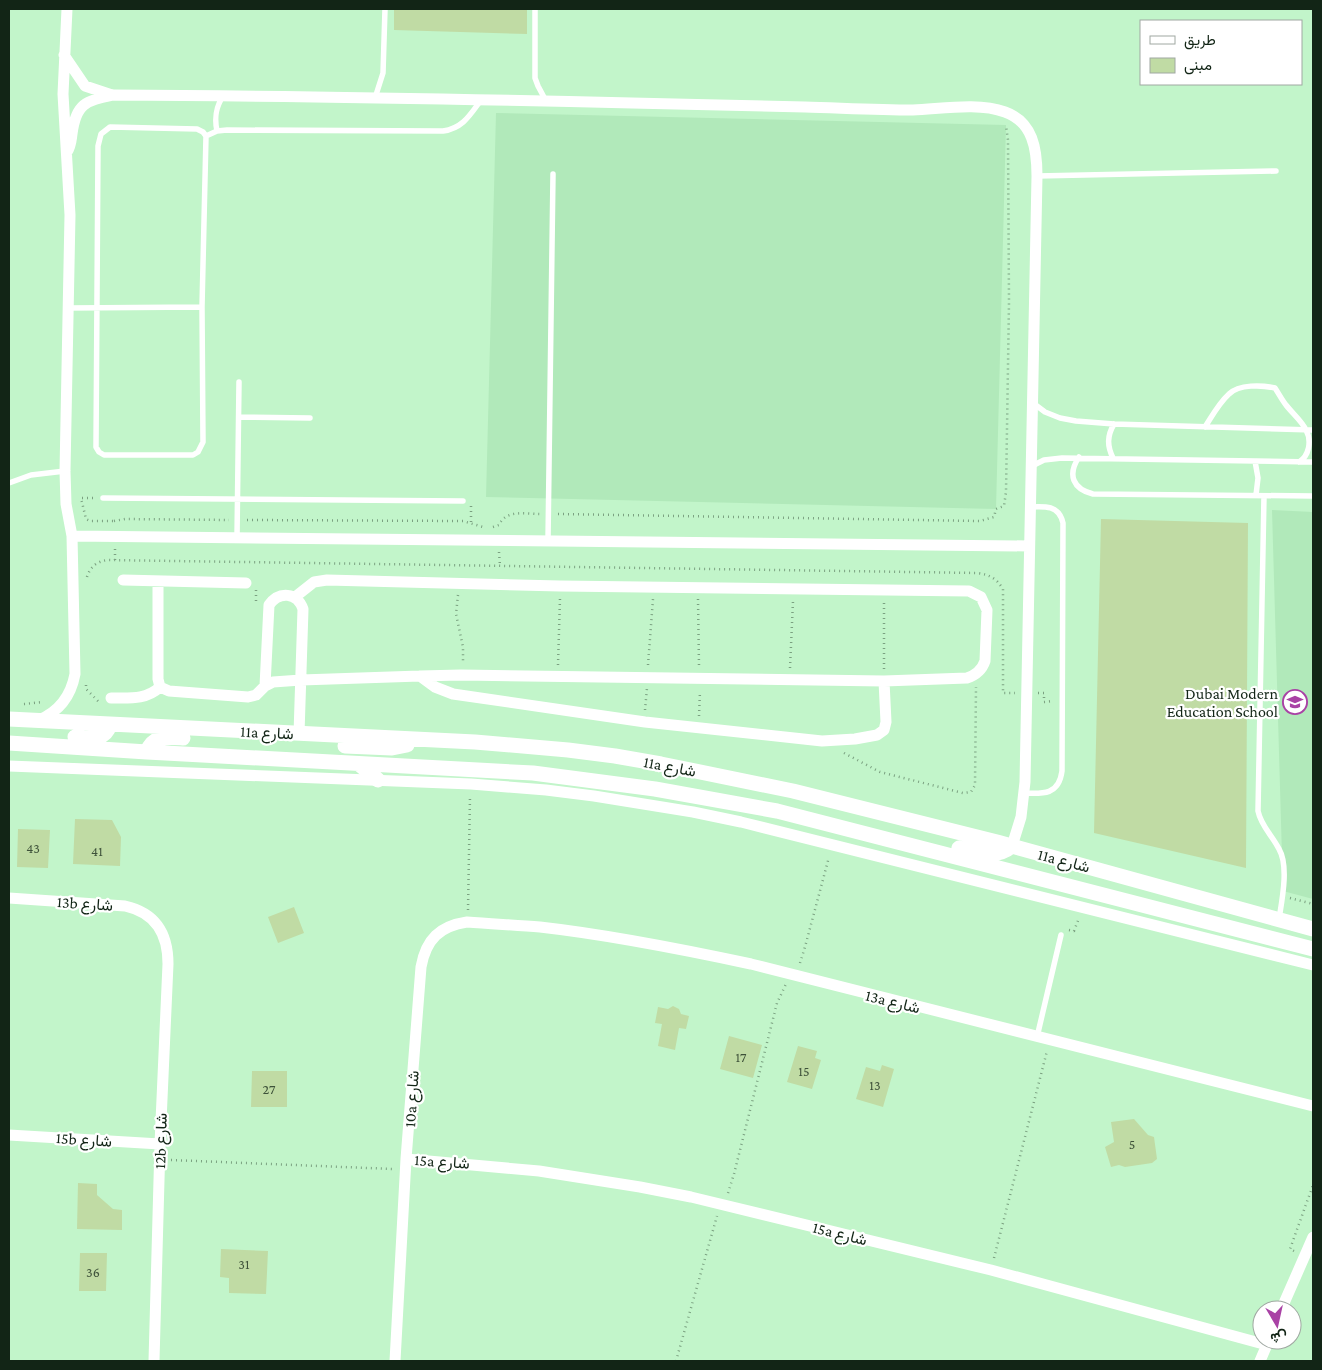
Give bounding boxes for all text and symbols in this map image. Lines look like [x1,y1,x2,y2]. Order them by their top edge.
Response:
legend [1140,20,1302,85]
text: طريق [1184,32,1216,50]
text: مبنى [1184,57,1212,75]
place label: Dubai Modern Education School [1167,685,1278,720]
school or university icon: Dubai Modern Education School [1282,689,1308,715]
street label: 11a شارع [240,723,294,745]
street label: 11a شارع [642,753,698,783]
house number: 43 [26,840,40,856]
house number: 41 [91,843,103,859]
street label: 11a شارع [1035,845,1092,878]
street label: 13b شارع [56,893,114,917]
street label: 13a شارع [863,987,922,1019]
house number: 17 [735,1049,747,1065]
house number: 15 [798,1063,810,1079]
street label: 10a شارع [401,1070,425,1128]
house number: 13 [869,1077,881,1093]
house number: 27 [263,1081,276,1097]
street label: 12b شارع [151,1113,173,1170]
street label: 15b شارع [55,1129,113,1153]
house number: 5 [1129,1136,1135,1152]
street label: 15a شارع [414,1151,470,1175]
street label: 15a شارع [810,1219,869,1251]
house number: 31 [238,1256,250,1272]
house number: 36 [86,1264,100,1280]
north arrow [1252,1300,1302,1350]
text: ش [1269,1328,1289,1347]

